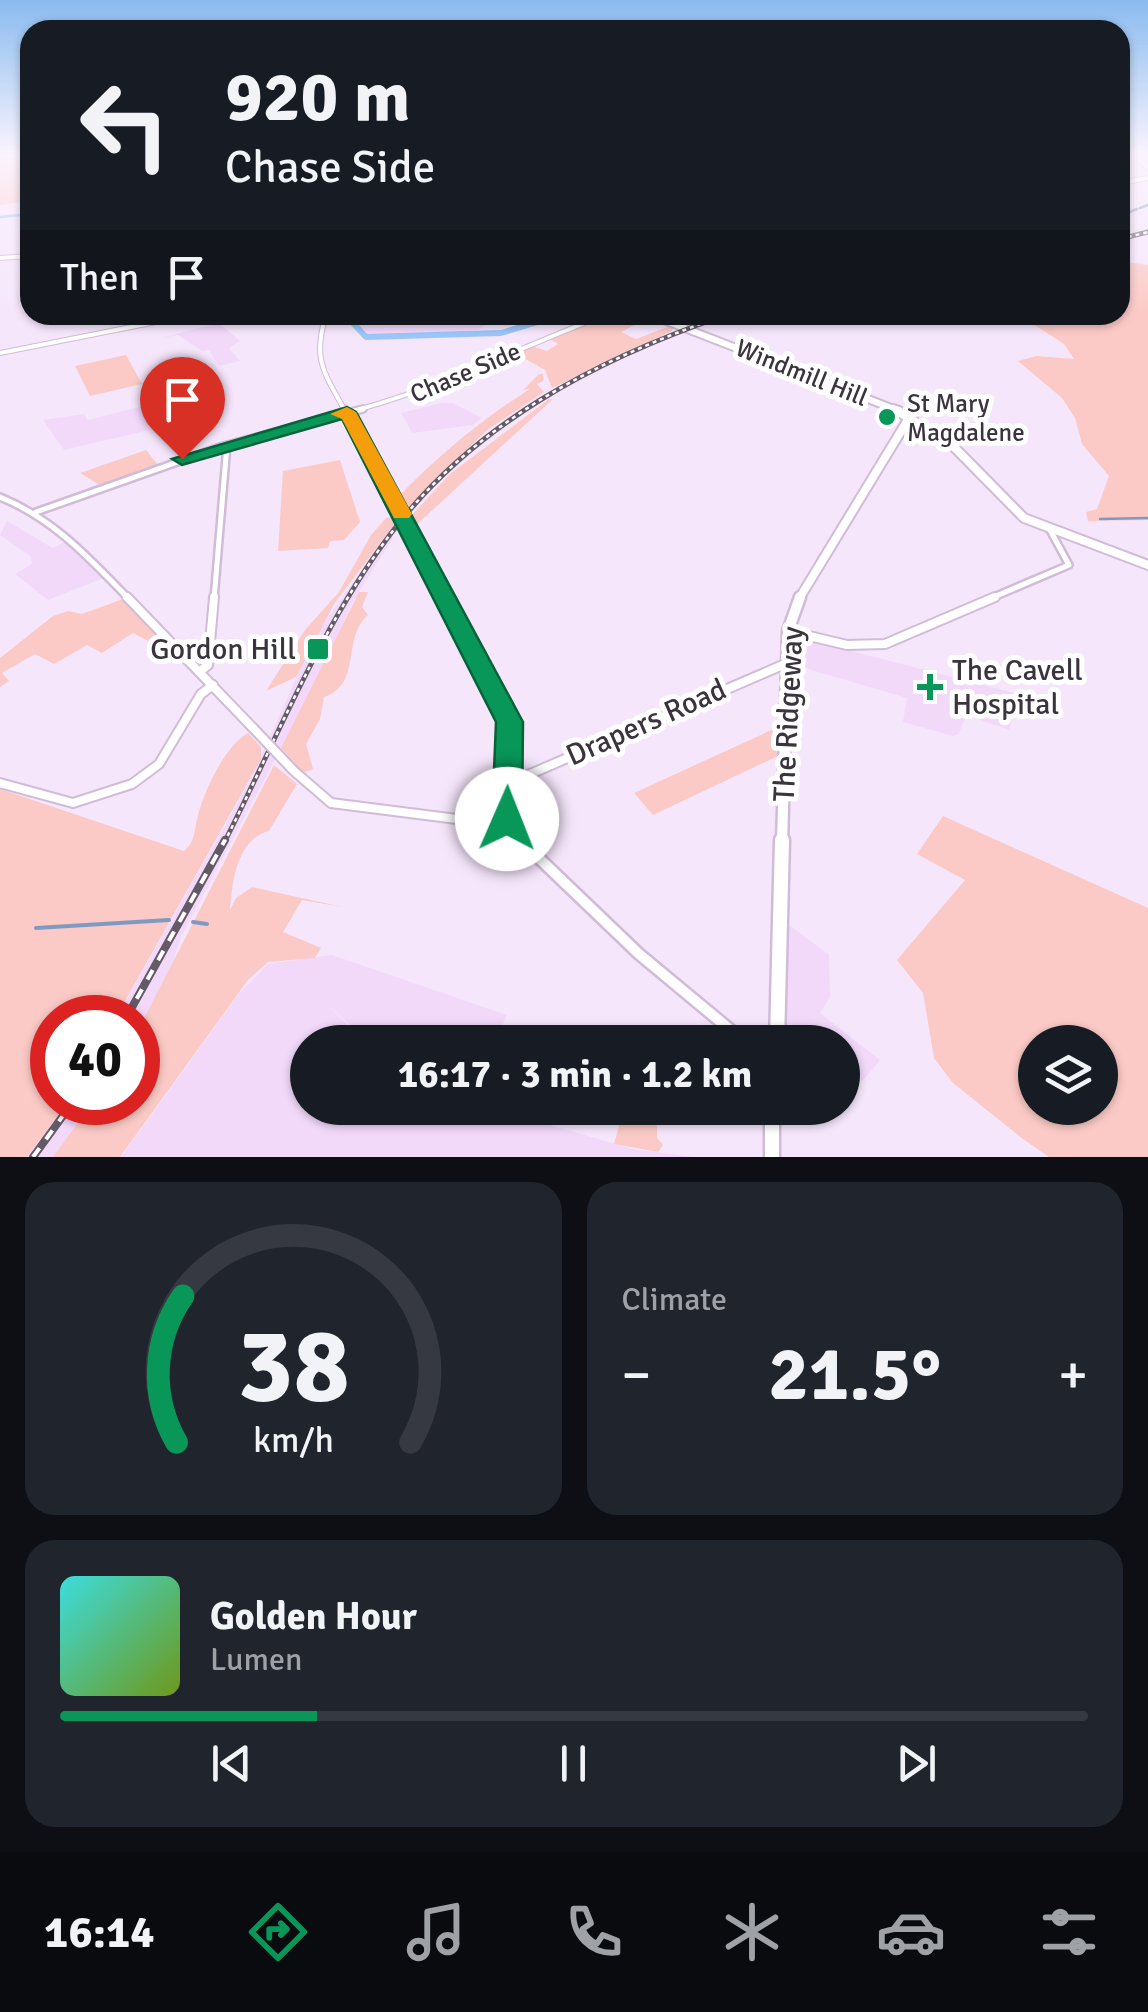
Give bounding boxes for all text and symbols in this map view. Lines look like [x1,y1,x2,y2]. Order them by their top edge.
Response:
text: 920 m [225,54,410,140]
icon: left [60,60,190,190]
text: Chase Side [225,140,435,195]
icon: arrive [159,250,214,305]
text: Then [60,254,139,301]
street label: Windmill Hill [731,332,872,413]
street label: Chase Side [405,335,525,410]
pin [140,357,225,460]
icon: arrive [155,372,210,427]
place label: St Mary Magdalene [907,388,1025,448]
marker: St Mary Magdalene [876,406,898,428]
street label: The Ridgeway [765,625,812,803]
place label: Gordon Hill [150,631,296,668]
marker: Gordon Hill [305,636,331,662]
place label: The Cavell Hospital [952,652,1083,723]
street label: Drapers Road [560,671,732,774]
marker: The Cavell Hospital [917,674,943,700]
position arrow [455,767,559,871]
speed limit sign: 40 [30,995,160,1125]
map controls [1018,1025,1118,1125]
button: layers [1018,1025,1118,1125]
text: 16:17 · 3 min · 1.2 km [398,1051,752,1098]
text: Climate [622,1280,727,1319]
text: 38 [237,1302,349,1430]
text: 21.5° [768,1328,941,1421]
text: − [622,1341,651,1409]
text: + [1058,1341,1088,1409]
text: km/h [253,1418,334,1462]
text: Golden Hour [210,1593,417,1640]
text: Lumen [210,1640,302,1679]
icon: previous [204,1736,259,1791]
icon: pause [546,1736,601,1791]
icon: next [889,1736,944,1791]
icon: directions [243,1897,313,1967]
icon: music [401,1897,471,1967]
icon: phone [559,1897,629,1967]
icon: climate [717,1897,787,1967]
icon: car [876,1897,946,1967]
icon: filters [1034,1897,1104,1967]
text: 16:14 [44,1905,155,1960]

